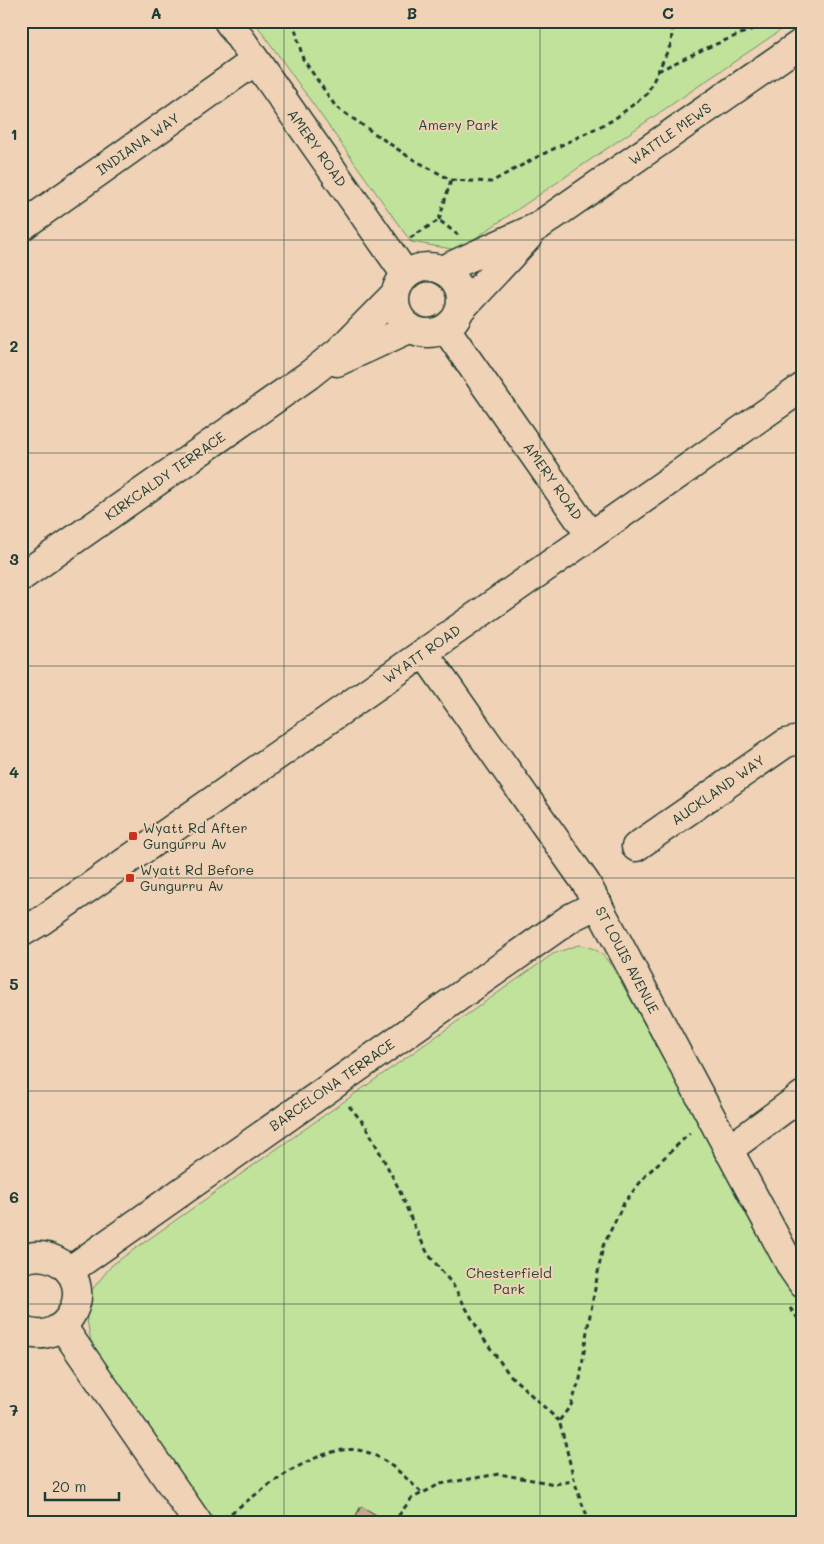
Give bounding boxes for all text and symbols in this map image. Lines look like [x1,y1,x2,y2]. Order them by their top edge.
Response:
text: A [150,2,162,23]
text: B [407,2,417,23]
text: C [662,2,674,23]
street label: WATTLE MEWS [625,98,715,169]
street label: AMERY ROAD [284,105,351,190]
street label: INDIANA WAY [92,108,183,179]
park label: Amery Park [418,115,498,134]
text: 1 [10,123,18,144]
text: 2 [10,335,19,356]
street label: KIRKCALDY TERRACE [101,427,229,524]
street label: AMERY ROAD [520,438,587,523]
text: 3 [9,548,19,569]
street label: WYATT ROAD [379,620,464,687]
street label: AUCKLAND WAY [667,750,768,829]
text: 4 [9,761,19,782]
place label: Wyatt Rd After Gungurru Av [143,818,247,853]
marker: Wyatt Rd After Gungurru Av [127,830,139,842]
place label: Wyatt Rd Before Gungurru Av [140,860,254,895]
marker: Wyatt Rd Before Gungurru Av [124,872,136,884]
street label: ST LOUIS AVENUE [591,903,664,1017]
text: 5 [9,973,19,994]
street label: BARCELONA TERRACE [265,1034,398,1135]
text: 6 [9,1186,19,1207]
park label: Chesterfield Park [466,1263,552,1298]
text: 7 [10,1399,19,1420]
scale bar [45,1469,119,1501]
text: 20 m [52,1476,86,1496]

